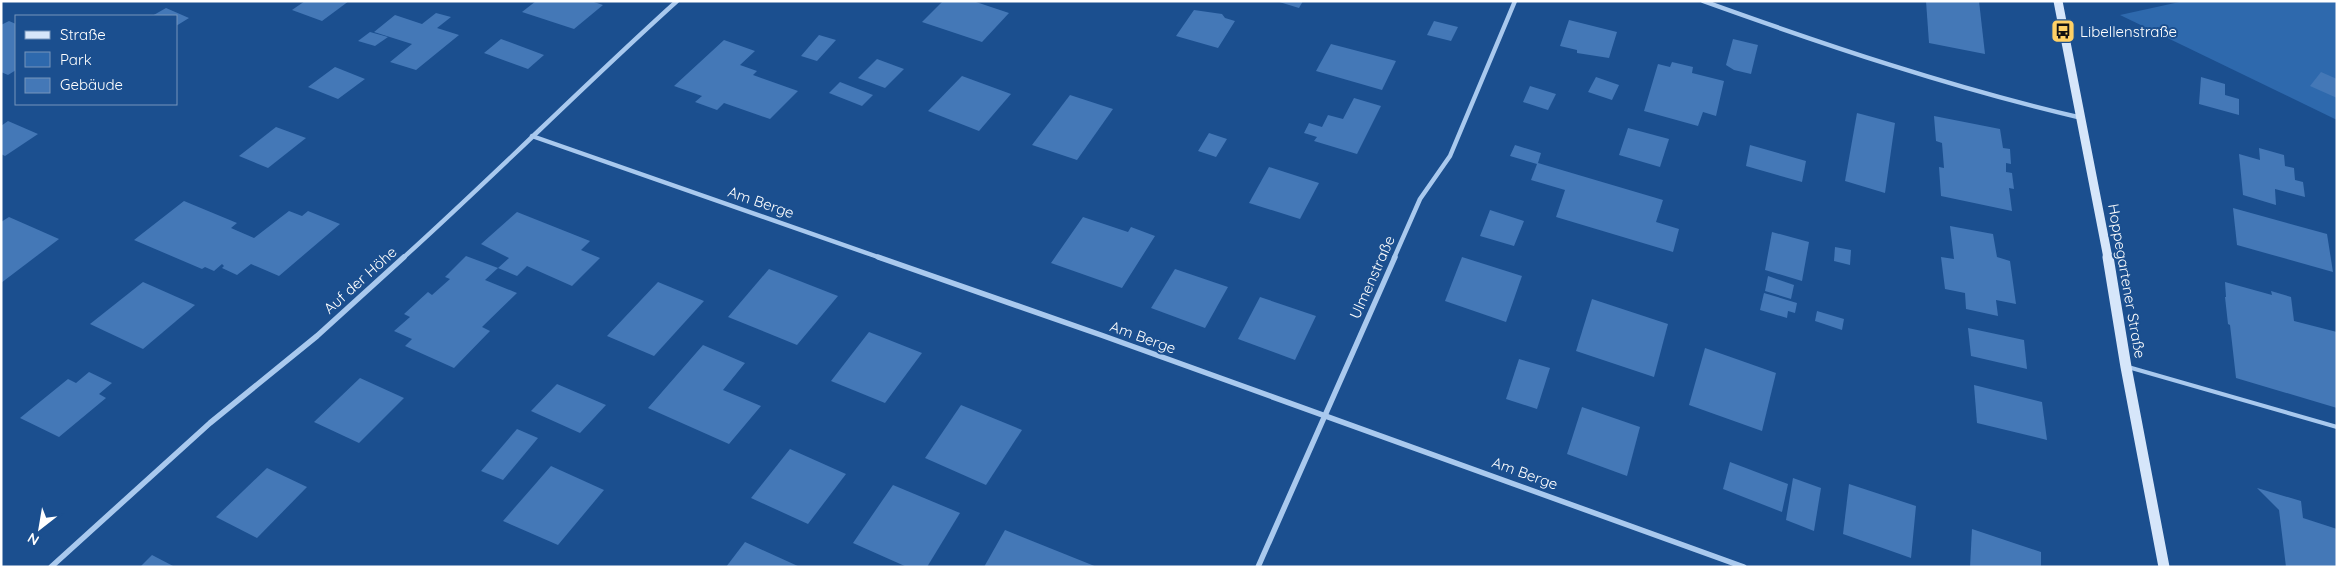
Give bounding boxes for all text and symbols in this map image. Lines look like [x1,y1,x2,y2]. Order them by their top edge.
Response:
legend [15,15,178,105]
bus stop icon: Libellenstraße [2050,18,2076,44]
place label: Libellenstraße [2080,22,2177,41]
text: Straße [60,25,106,44]
text: Park [60,50,92,69]
text: Gebäude [60,75,123,94]
street label: Am Berge [725,182,797,222]
street label: Hoppegartener Straße [2104,202,2150,360]
street label: Ulmenstraße [1345,232,1399,322]
street label: Auf der Höhe [319,242,401,318]
street label: Am Berge [1107,316,1179,358]
street label: Am Berge [1489,452,1561,494]
north arrow [15,503,65,553]
text: N [24,529,42,550]

